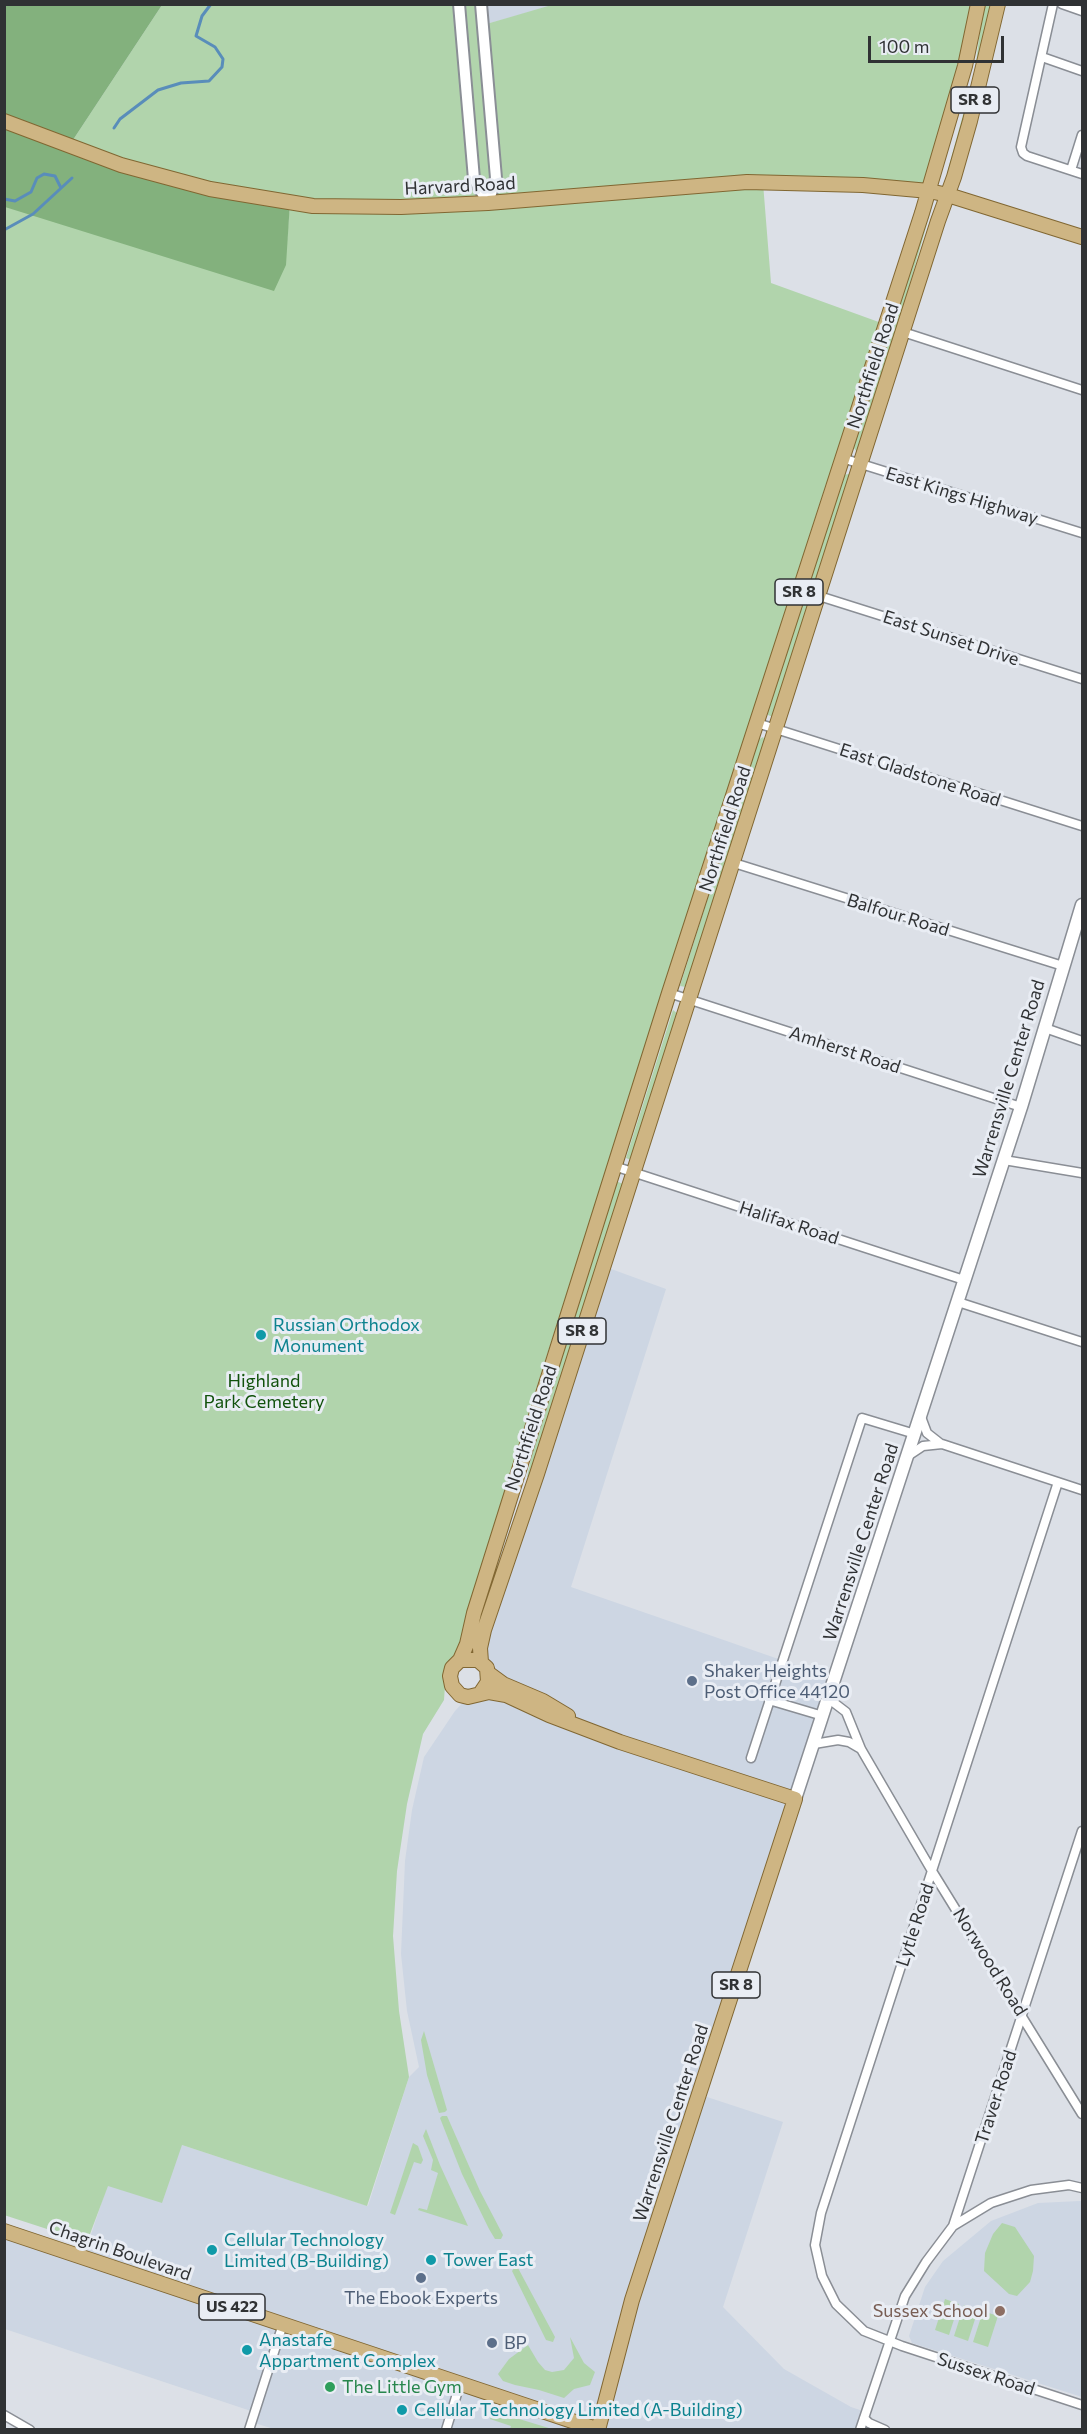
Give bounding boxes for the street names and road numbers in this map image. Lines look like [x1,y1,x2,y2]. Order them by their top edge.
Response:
road number: SR 8 [951,87,999,113]
street label: Harvard Road [404,172,516,200]
street label: Northfield Road [843,300,903,432]
street label: East Kings Highway [883,463,1041,529]
road number: SR 8 [775,579,823,605]
street label: East Sunset Drive [880,606,1022,670]
street label: East Gladstone Road [837,739,1003,811]
street label: Northfield Road [695,763,755,895]
street label: Balfour Road [844,889,952,941]
street label: Warrensville Center Road [969,977,1049,1181]
street label: Amherst Road [787,1022,903,1078]
street label: Halifax Road [736,1197,842,1249]
road number: SR 8 [558,1318,606,1344]
street label: Northfield Road [501,1362,561,1494]
street label: Warrensville Center Road [819,1441,903,1643]
street label: Lytle Road [891,1881,939,1969]
street label: Norwood Road [948,1904,1032,2020]
road number: SR 8 [712,1972,760,1998]
street label: Warrensville Center Road [629,2022,713,2224]
street label: Traver Road [971,2047,1021,2147]
street label: Chagrin Boulevard [46,2216,194,2286]
road number: US 422 [199,2294,265,2320]
street label: Sussex Road [934,2348,1038,2400]

